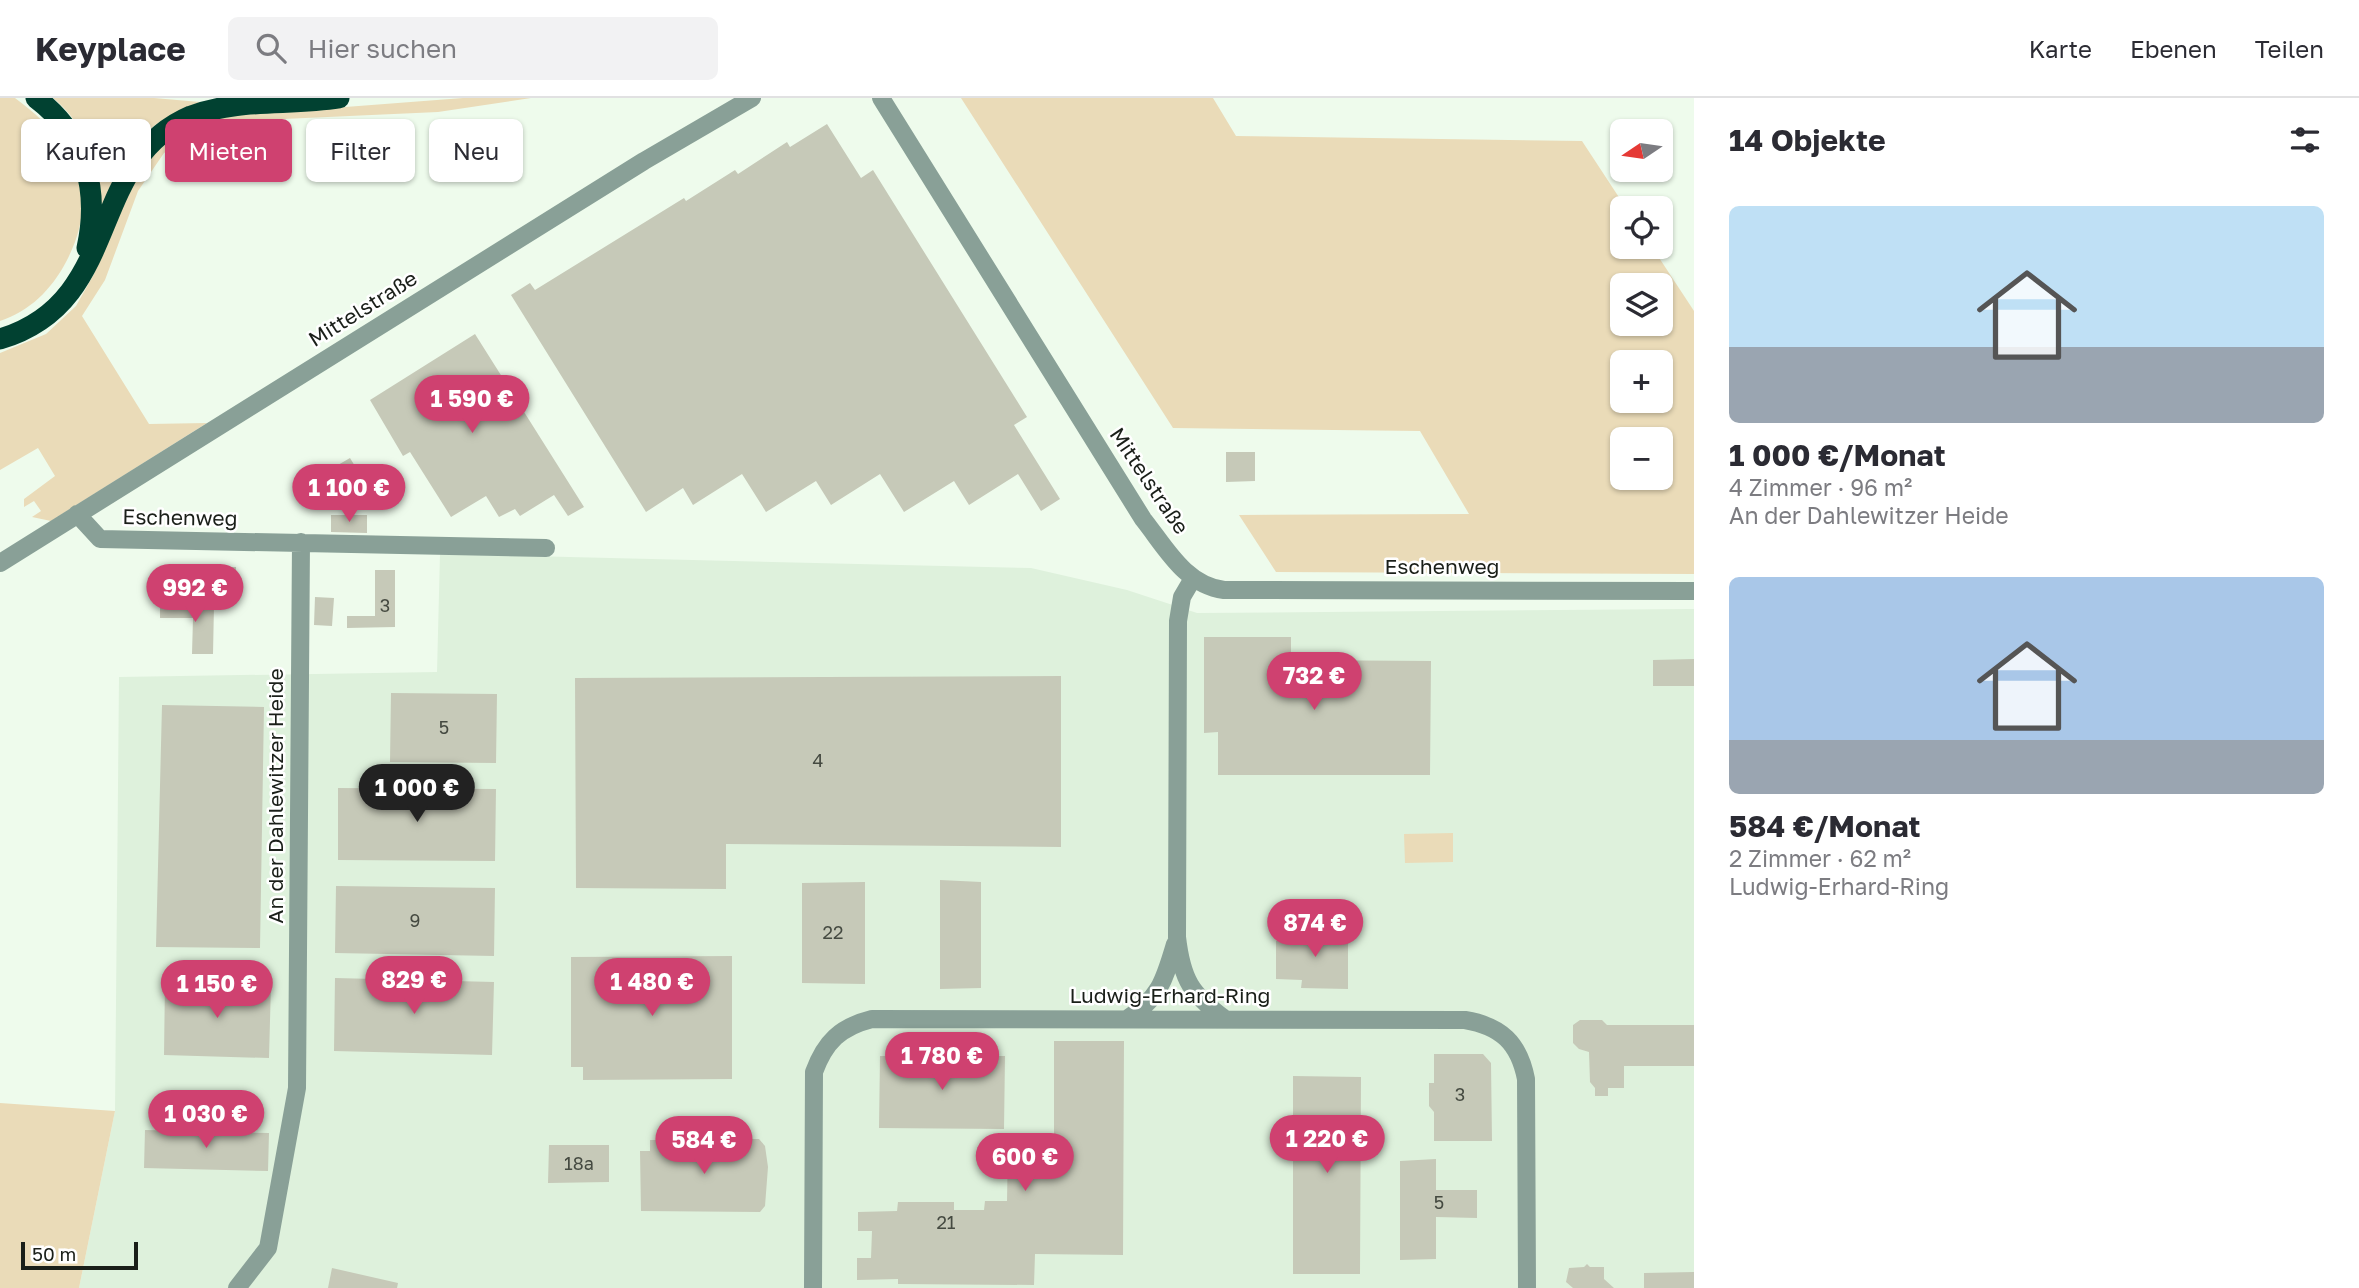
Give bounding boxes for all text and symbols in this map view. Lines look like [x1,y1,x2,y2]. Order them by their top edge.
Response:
search box [228,17,718,80]
text: Keyplace [35,29,186,68]
icon: search [252,29,290,67]
text: Hier suchen [308,33,457,64]
text: Karte [2029,34,2092,63]
text: Ebenen [2130,34,2217,63]
text: Teilen [2255,34,2324,63]
chip: Kaufen [21,119,151,182]
chip: Mieten [165,119,292,182]
chip: Filter [306,119,415,182]
chip: Neu [429,119,523,182]
north arrow [1610,119,1673,182]
map controls [1610,119,1673,490]
icon: filters [2286,121,2324,159]
text: 14 Objekte [1729,122,1886,158]
button: locate [1610,196,1673,259]
icon: home [1964,252,2090,378]
street label: Mittelstraße [303,265,421,352]
button: layers [1610,273,1673,336]
button: + [1610,350,1673,413]
pin: 1 590 € [407,376,537,435]
text: 1 590 € [430,384,514,412]
street label: Mittelstraße [1105,422,1195,539]
button: − [1610,427,1673,490]
text: 1 000 €/Monat [1729,437,1946,473]
pin: 1 100 € [284,464,414,524]
text: 1 100 € [308,473,390,501]
text: 4 Zimmer · 96 m² [1729,473,1912,501]
text: An der Dahlewitzer Heide [1729,501,2009,529]
street label: Eschenweg [122,503,238,531]
street label: Eschenweg [1384,553,1500,579]
pin: 992 € [146,564,244,624]
text: 992 € [162,573,228,601]
house number: 3 [380,594,390,616]
icon: home [1964,623,2090,749]
pin: 732 € [1265,652,1363,712]
text: 732 € [1283,661,1345,689]
street label: An der Dahlewitzer Heide [262,668,288,924]
house number: 5 [439,716,449,738]
house number: 4 [813,749,824,771]
pin: 1 000 € [352,764,482,824]
text: 1 000 € [375,773,459,801]
text: 584 €/Monat [1729,808,1921,844]
text: 2 Zimmer · 62 m² [1729,844,1911,872]
text: Ludwig-Erhard-Ring [1729,872,1949,900]
pin: 874 € [1266,900,1364,959]
text: 874 € [1283,908,1347,936]
house number: 9 [410,909,420,931]
house number: 22 [823,921,843,943]
pin: 829 € [365,956,463,1016]
pin: 1 480 € [587,958,717,1018]
pin: 1 150 € [152,960,282,1020]
text: 829 € [381,965,447,993]
text: 1 480 € [610,967,694,995]
text: 1 150 € [177,969,257,997]
street label: Ludwig-Erhard-Ring [1069,982,1271,1008]
pin: 1 780 € [877,1032,1007,1092]
text: 1 780 € [901,1041,983,1069]
house number: 3 [1455,1083,1465,1105]
pin: 1 030 € [141,1090,271,1150]
text: 1 030 € [164,1099,248,1127]
pin: 584 € [655,1116,753,1176]
pin: 1 220 € [1262,1116,1392,1175]
text: 1 220 € [1286,1124,1368,1152]
text: 584 € [671,1125,737,1153]
pin: 600 € [976,1134,1074,1193]
text: 600 € [992,1142,1058,1170]
house number: 18a [564,1152,594,1174]
house number: 5 [1434,1191,1444,1213]
house number: 21 [936,1211,956,1233]
scale bar [21,1239,138,1271]
text: 50 m [32,1242,76,1265]

